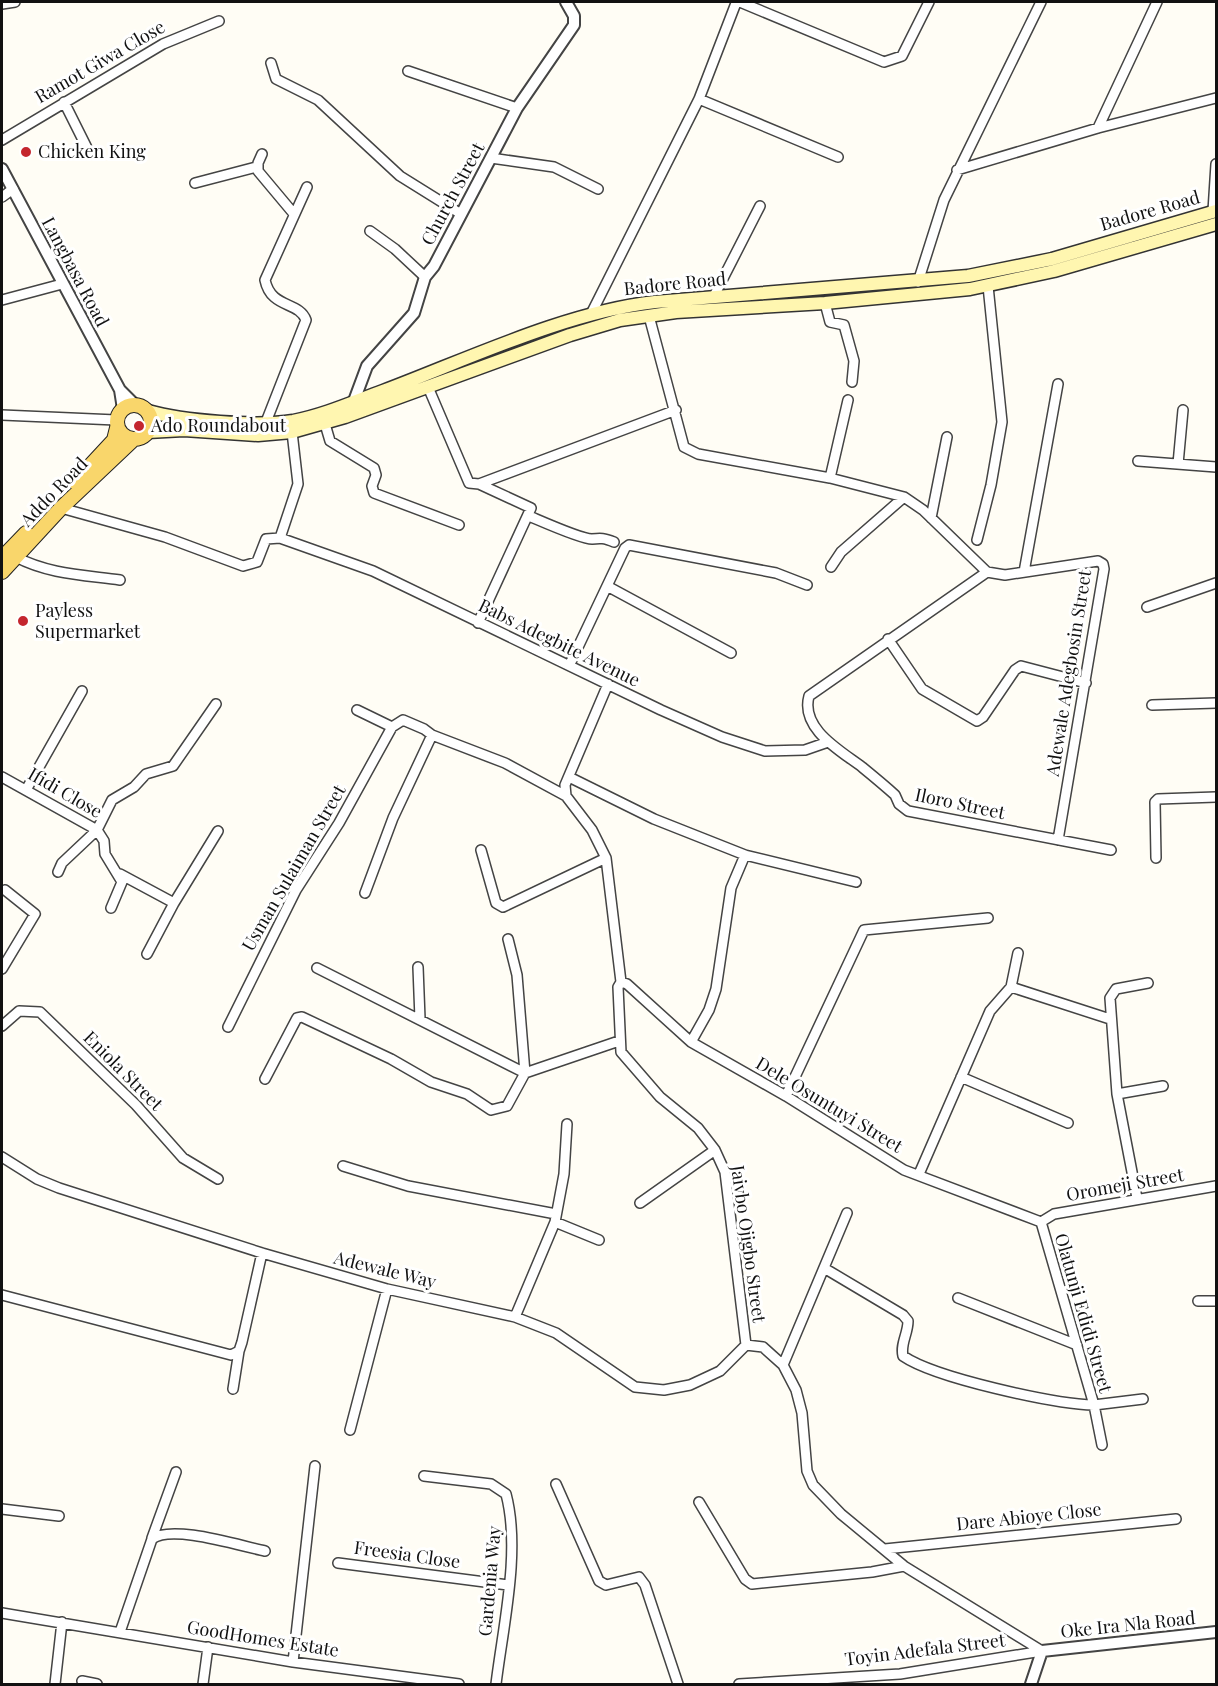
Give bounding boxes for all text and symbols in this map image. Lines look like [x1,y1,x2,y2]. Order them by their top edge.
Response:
street label: Ramot Giwa Close [30,14,169,108]
street label: Church Street [415,137,490,249]
place label: Chicken King [38,139,146,163]
marker: Chicken King [19,145,33,159]
street label: Badore Road [1097,184,1203,236]
street label: Langbasa Road [37,212,115,331]
street label: Badore Road [623,266,728,300]
place label: Ado Roundabout [150,413,287,437]
marker: Ado Roundabout [132,419,146,433]
street label: Addo Road [14,451,93,532]
street label: Adewale Adegbosin Street [1040,567,1096,779]
street label: Babs Adegbite Avenue [475,593,644,692]
place label: Payless Supermarket [35,598,141,643]
marker: Payless Supermarket [16,614,30,628]
street label: Ifidi Close [24,761,107,823]
street label: Usman Sulaiman Street [236,779,351,955]
street label: Iloro Street [913,782,1008,824]
street label: Eniola Street [79,1025,169,1116]
street label: Dele Osuntuyi Street [752,1051,908,1158]
street label: Oromeji Street [1064,1162,1186,1206]
street label: Jaivbo Ojigbo Street [726,1163,772,1325]
street label: Olatunji Edidi Street [1050,1230,1118,1396]
street label: Adewale Way [331,1244,439,1293]
street label: Dare Abioye Close [955,1496,1103,1536]
street label: Gardenia Way [472,1525,506,1637]
street label: Freesia Close [352,1535,462,1573]
street label: Oke Ira Nla Road [1059,1605,1197,1643]
street label: GoodHomes Estate [185,1614,341,1662]
street label: Toyin Adefala Street [843,1627,1007,1671]

